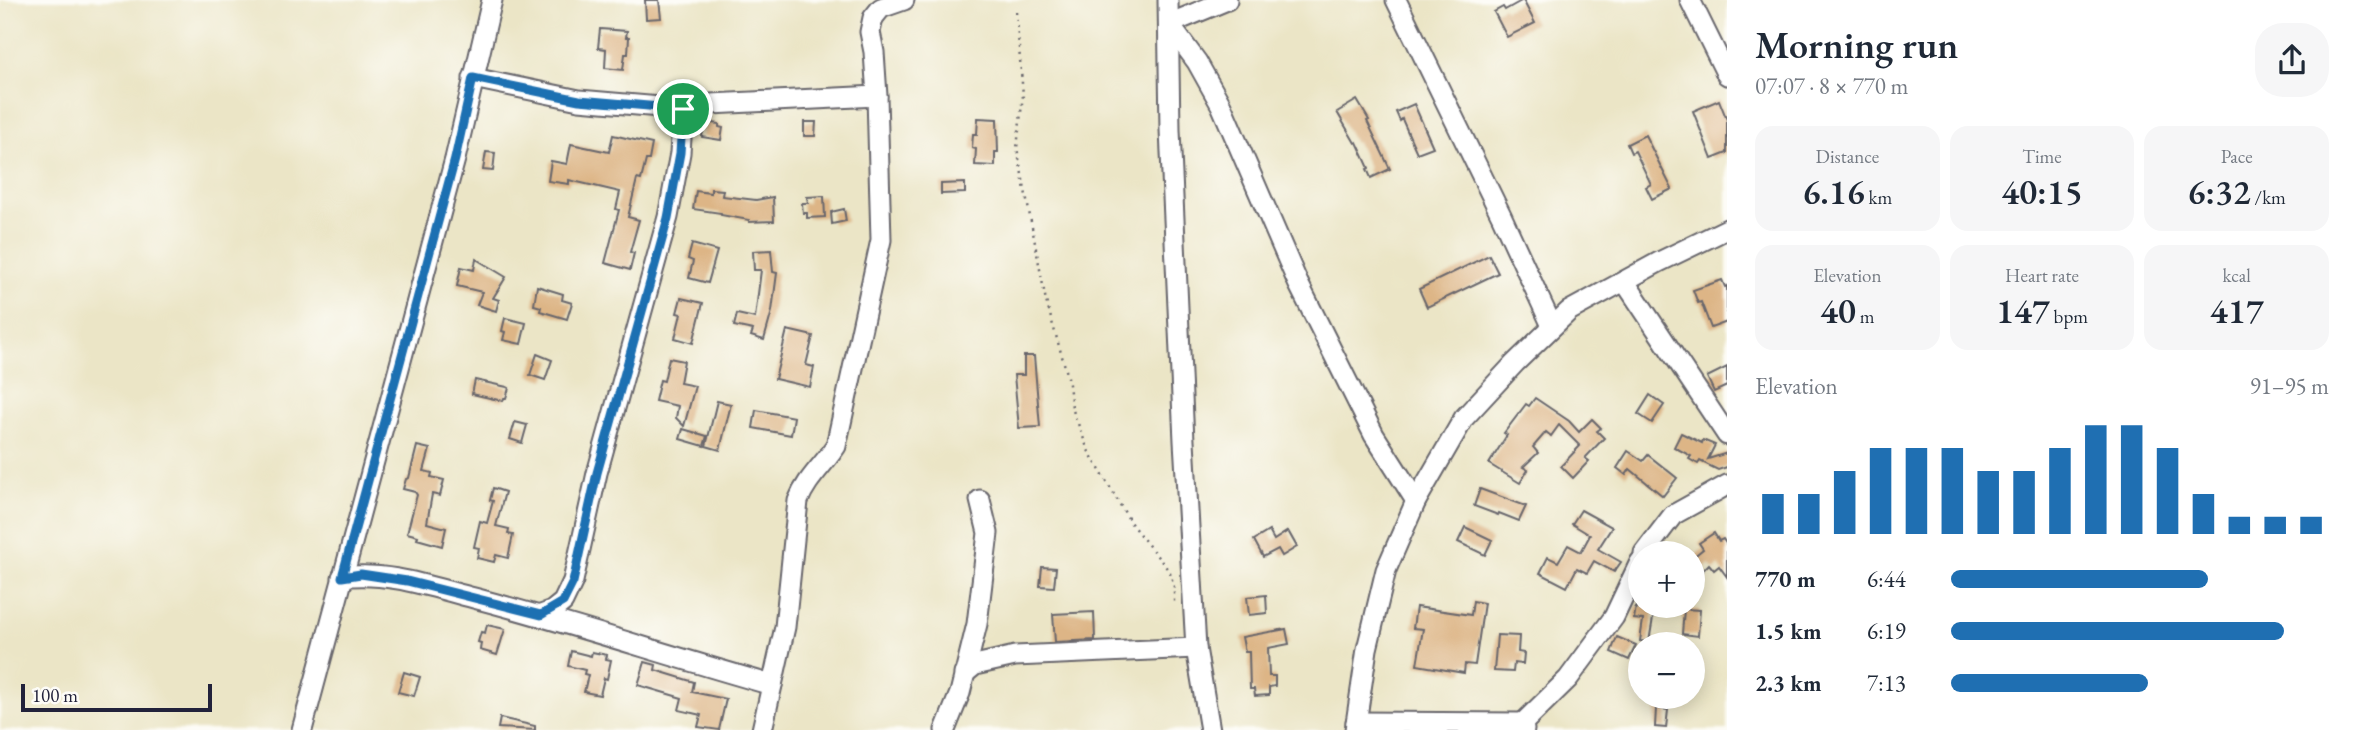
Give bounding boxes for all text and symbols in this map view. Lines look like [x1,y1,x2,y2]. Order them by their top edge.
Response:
text: Morning run [1755,20,1958,69]
button: share [2255,23,2329,97]
text: 07:07 · 8 × 770 m [1755,71,1908,101]
pin [653,79,713,139]
icon: arrive [664,90,702,128]
text: Distance [1816,144,1879,169]
text: Time [2022,144,2062,169]
text: Pace [2221,144,2253,169]
text: 6.16 [1802,169,1865,214]
text: 40:15 [2001,169,2083,214]
text: 6:32 [2187,169,2251,214]
text: km [1865,185,1892,210]
text: /km [2251,185,2286,210]
text: Elevation [1813,263,1882,288]
text: Heart rate [2005,263,2079,288]
text: kcal [2222,263,2251,288]
text: 40 [1820,288,1856,333]
text: 147 [1996,288,2050,333]
text: 417 [2210,288,2264,333]
text: m [1856,304,1875,329]
text: bpm [2050,304,2088,329]
text: Elevation [1755,371,1838,401]
text: 91–95 m [2250,371,2329,401]
map controls [1628,541,1705,709]
button: + [1628,541,1705,618]
text: 770 m [1755,564,1816,594]
text: 6:44 [1867,564,1906,594]
text: 1.5 km [1755,616,1822,646]
text: 6:19 [1867,616,1906,646]
button: − [1628,632,1705,709]
text: 2.3 km [1755,668,1822,698]
text: 7:13 [1867,668,1906,698]
scale bar [21,681,212,713]
text: 100 m [32,683,78,708]

